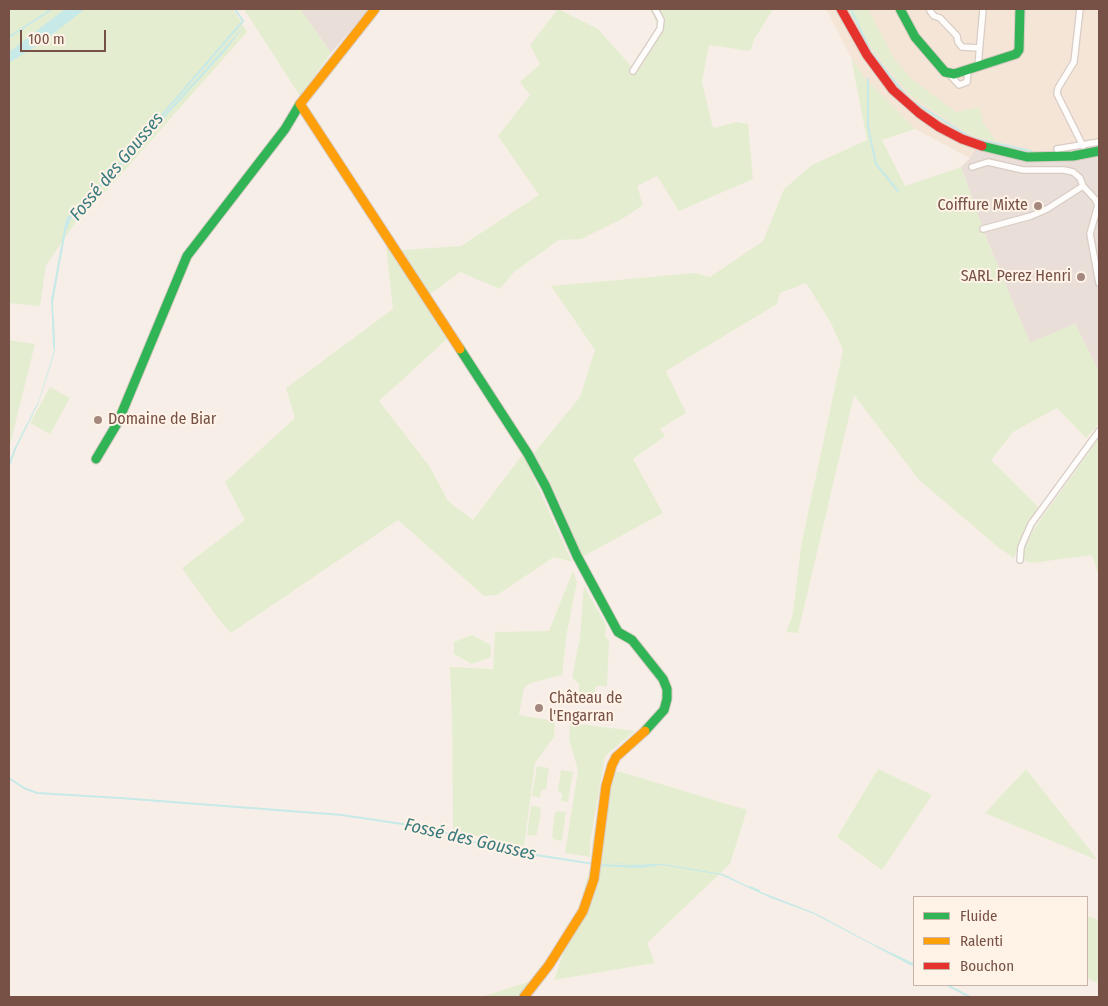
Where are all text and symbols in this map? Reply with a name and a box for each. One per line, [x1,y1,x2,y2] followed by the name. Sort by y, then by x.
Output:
[22,20,109,52] scale bar
[28,30,65,48] text: 100 m
[66,109,168,225] water label: Fossé des Gousses
[937,196,1028,216] place label: Coiffure Mixte
[1032,200,1044,212] marker: Coiffure Mixte
[961,267,1071,287] place label: SARL Perez Henri
[1075,271,1087,283] marker: SARL Perez Henri
[108,410,216,430] place label: Domaine de Biar
[92,414,104,426] marker: Domaine de Biar
[549,689,622,727] place label: Château de l'Engarran
[533,702,545,714] marker: Château de l'Engarran
[402,814,538,866] water label: Fossé des Gousses
[913,896,1088,986] legend
[960,907,997,925] text: Fluide
[960,932,1003,950] text: Ralenti
[960,957,1014,975] text: Bouchon

